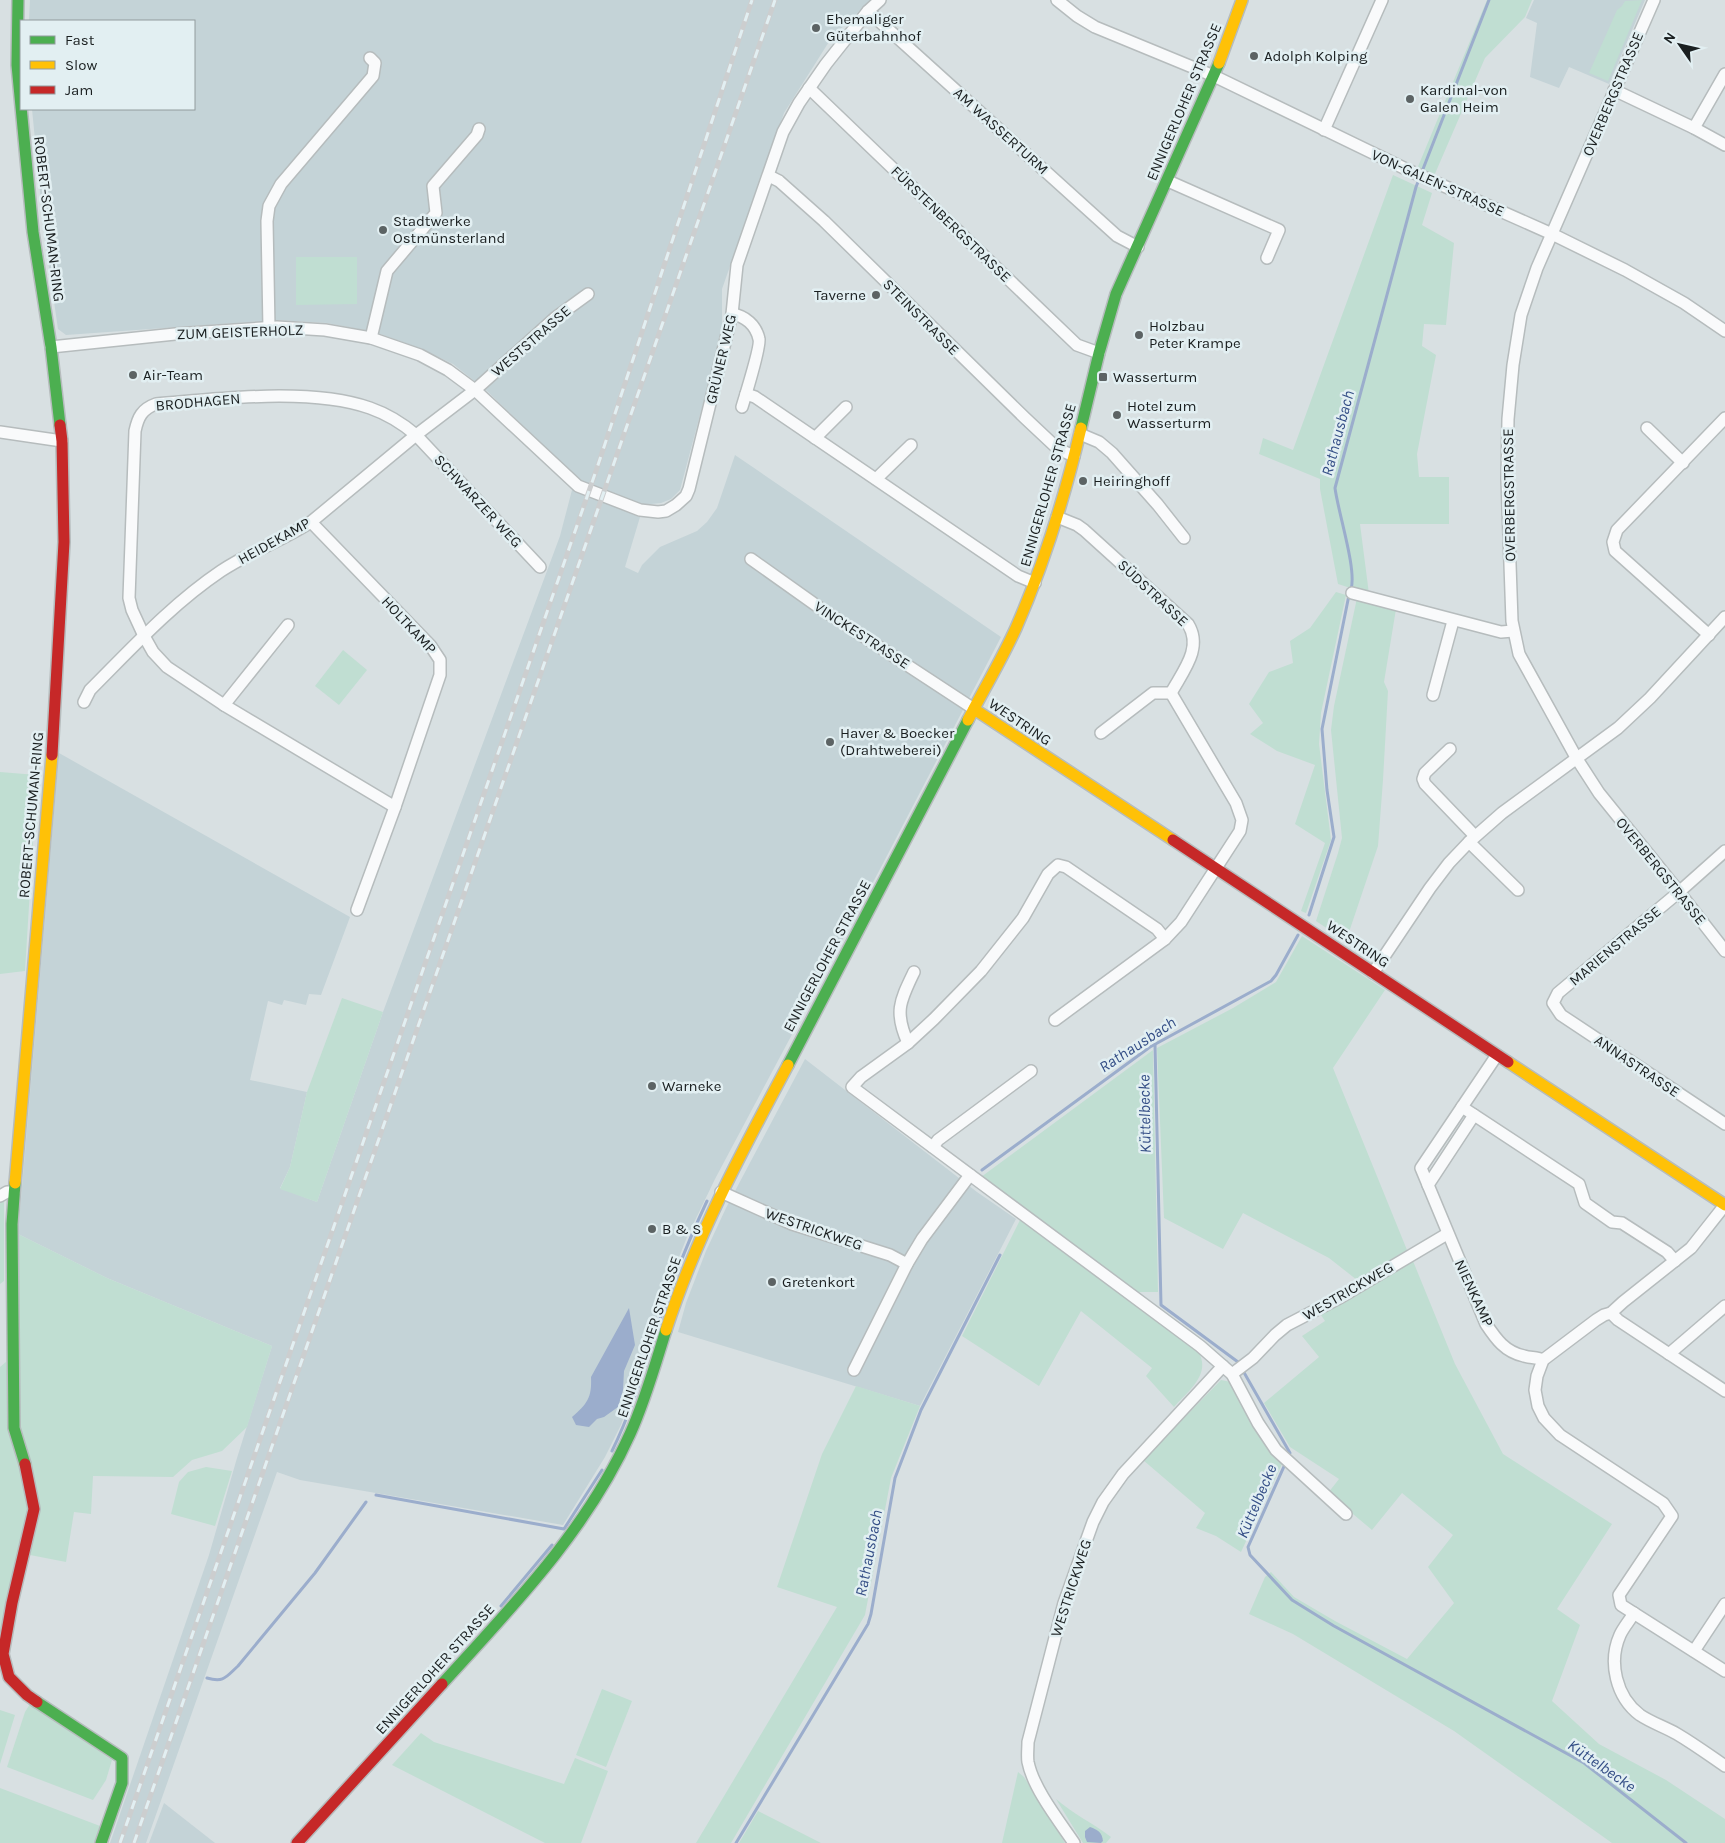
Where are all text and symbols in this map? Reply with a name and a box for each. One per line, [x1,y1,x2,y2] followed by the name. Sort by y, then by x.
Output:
[826,10,922,45] place label: Ehemaliger Güterbahnhof
[20,20,195,110] legend
[1655,20,1705,70] north arrow
[1143,21,1225,183] street label: ENNIGERLOHER STRASSE
[810,22,822,34] marker: Ehemaliger Güterbahnhof
[1579,29,1647,159] street label: OVERBERGSTRASSE
[1660,29,1679,47] text: N
[65,31,95,49] text: Fast
[1264,47,1368,65] place label: Adolph Kolping
[1248,50,1260,62] marker: Adolph Kolping
[65,56,97,74] text: Slow
[65,81,93,99] text: Jam
[1420,81,1508,116] place label: Kardinal-von Galen Heim
[950,84,1052,178] street label: AM WASSERTURM
[1404,93,1416,105] marker: Kardinal-von Galen Heim
[30,135,68,303] street label: ROBERT-SCHUMAN-RING
[1369,146,1507,220] street label: VON-GALEN-STRASSE
[887,162,1015,286] street label: FÜRSTENBERGSTRASSE
[393,212,505,247] place label: Stadtwerke Ostmünsterland
[377,224,389,236] marker: Stadtwerke Ostmünsterland
[879,275,963,359] street label: STEINSTRASSE
[814,286,866,304] place label: Taverne
[870,289,882,301] marker: Taverne
[488,302,574,380] street label: WESTSTRASSE
[702,312,740,406] street label: GRÜNER WEG
[1149,317,1241,352] place label: Holzbau Peter Krampe
[176,321,304,343] street label: ZUM GEISTERHOLZ
[1133,329,1145,341] marker: Holzbau Peter Krampe
[143,366,203,384] place label: Air-Team
[1113,368,1197,386] place label: Wasserturm
[127,369,139,381] marker: Air-Team
[1097,371,1109,383] marker: Wasserturm
[1317,388,1358,478] water label: Rathausbach
[155,389,241,415] street label: BRODHAGEN
[1127,397,1211,432] place label: Hotel zum Wasserturm
[1016,401,1080,569] street label: ENNIGERLOHER STRASSE
[1111,409,1123,421] marker: Hotel zum Wasserturm
[1499,428,1519,562] street label: OVERBERGSTRASSE
[430,451,526,551] street label: SCHWARZER WEG
[1093,472,1171,490] place label: Heiringhoff
[1077,475,1089,487] marker: Heiringhoff
[235,514,313,568] street label: HEIDEKAMP
[1114,556,1192,630] street label: SÜDSTRASSE
[378,592,440,658] street label: HOLTKAMP
[811,597,913,673] street label: VINCKESTRASSE
[985,694,1055,750] street label: WESTRING
[840,724,955,759] place label: Haver & Boecker (Drahtweberei)
[15,731,47,899] street label: ROBERT-SCHUMAN-RING
[824,736,836,748] marker: Haver & Boecker (Drahtweberei)
[1612,814,1710,928] street label: OVERBERGSTRASSE
[779,877,875,1035] street label: ENNIGERLOHER STRASSE
[1565,902,1665,990] street label: MARIENSTRASSE
[1323,916,1393,972] street label: WESTRING
[1095,1013,1179,1076] water label: Rathausbach
[1591,1031,1683,1101] street label: ANNASTRASSE
[1134,1074,1155,1153] water label: Küttelbecke
[662,1077,722,1095] place label: Warneke
[646,1080,658,1092] marker: Warneke
[763,1204,865,1254] street label: WESTRICKWEG
[662,1220,701,1238] place label: B & S
[646,1223,658,1235] marker: B & S
[613,1254,685,1420] street label: ENNIGERLOHER STRASSE
[1451,1257,1497,1329] street label: NIENKAMP
[1300,1258,1396,1324] street label: WESTRICKWEG
[782,1273,855,1291] place label: Gretenkort
[766,1276,778,1288] marker: Gretenkort
[1232,1461,1281,1541] water label: Küttelbecke
[851,1508,886,1598] water label: Rathausbach
[1047,1537,1095,1639] street label: WESTRICKWEG
[372,1600,498,1738] street label: ENNIGERLOHER STRASSE
[1564,1735,1640,1796] water label: Küttelbecke

